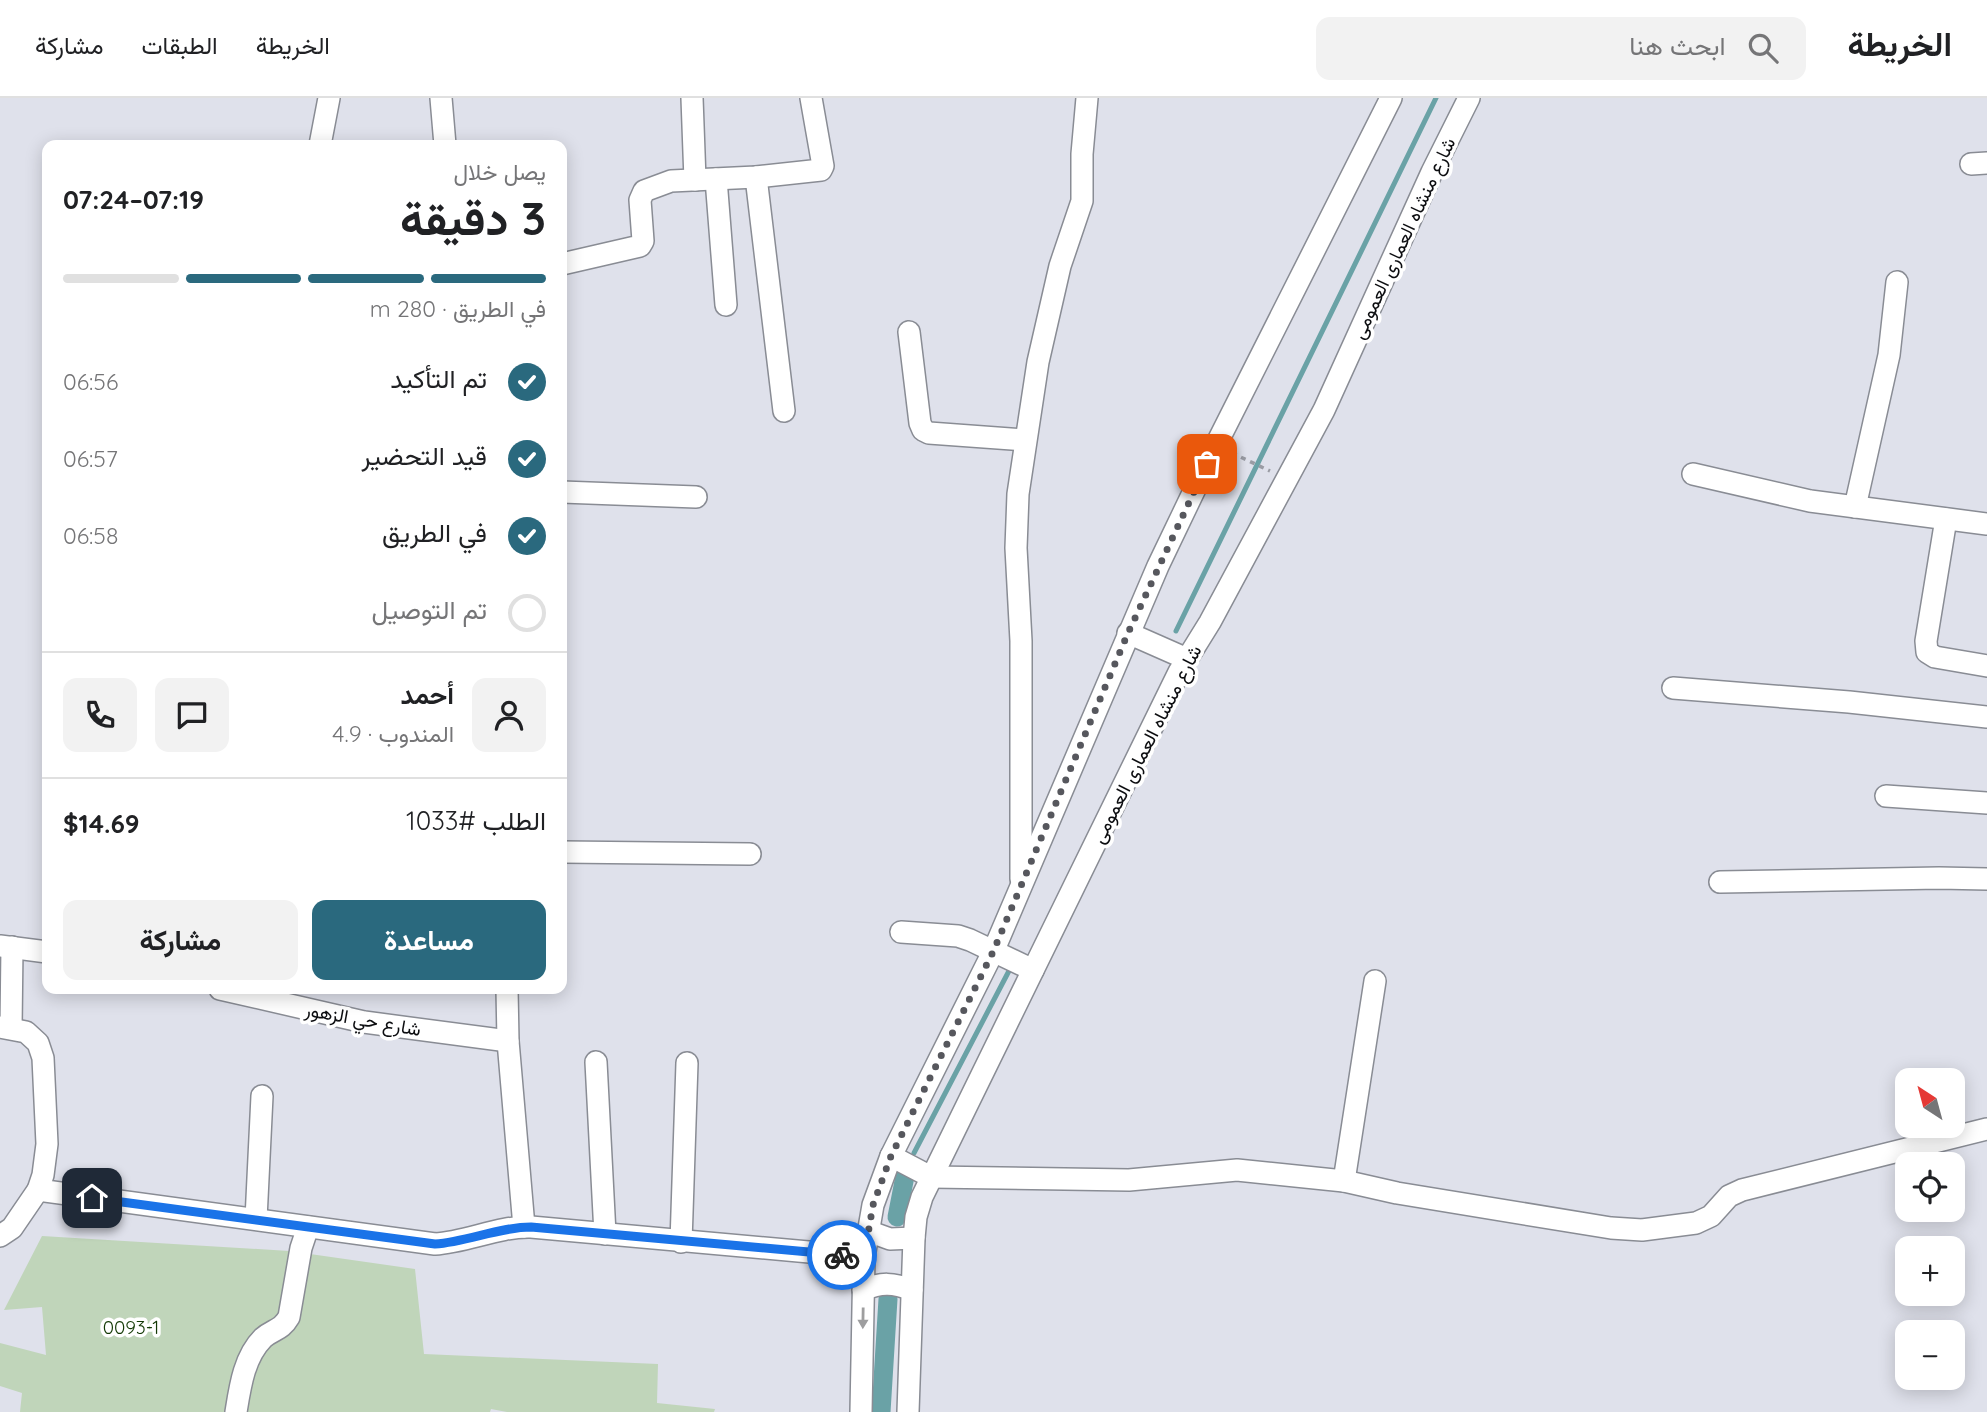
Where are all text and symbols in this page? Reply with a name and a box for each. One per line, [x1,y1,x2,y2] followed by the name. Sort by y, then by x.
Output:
[1316,17,1806,80] search box
[1848,23,1952,64] text: الخريطة
[1629,29,1726,62] text: ابحث هنا
[1744,29,1782,67] icon: search
[35,30,103,60] text: مشاركة
[141,30,218,60] text: الطبقات
[256,30,330,60] text: الخريطة
[1346,133,1461,343] street label: شارع منشاه العمارى العمومى
[453,157,546,186] text: يصل خلال
[63,183,204,216] text: 07:19–07:24
[400,189,546,247] text: 3 دقيقة
[370,294,546,323] text: في الطريق · 280 m
[390,362,487,395] text: تم التأكيد
[508,363,546,401] icon: check
[63,367,118,396] text: 06:56
[1177,434,1237,494] pin
[361,439,487,472] text: قيد التحضير
[508,440,546,478] icon: check
[63,444,118,473] text: 06:57
[1188,445,1226,483] icon: bag
[382,516,487,549] text: في الطريق
[508,517,546,555] icon: check
[63,521,118,550] text: 06:58
[372,593,487,626] text: تم التوصيل
[1085,641,1207,848] street label: شارع منشاه العمارى العمومى
[63,678,137,752] button: phone
[155,678,229,752] button: chat
[401,678,454,711] text: أحمد
[472,678,546,752] button: person
[332,719,454,748] text: المندوب · 4.9
[406,804,546,837] text: الطلب #1033
[63,807,140,840] text: $14.69
[63,900,298,980] button: مشاركة
[312,900,546,980] button: مساعدة
[301,997,423,1045] street label: شارع حي الزهور
[1895,1068,1965,1138] north arrow
[1895,1068,1965,1390] map controls
[1895,1152,1965,1222] button: locate
[62,1168,122,1228] pin
[73,1179,111,1217] icon: home
[807,1220,877,1290] courier
[823,1236,861,1274] icon: bike
[1895,1236,1965,1306] button: +
[857,1307,868,1329] one-way arrow
[103,1315,159,1339] park label: 0093-1
[1895,1320,1965,1390] button: −

